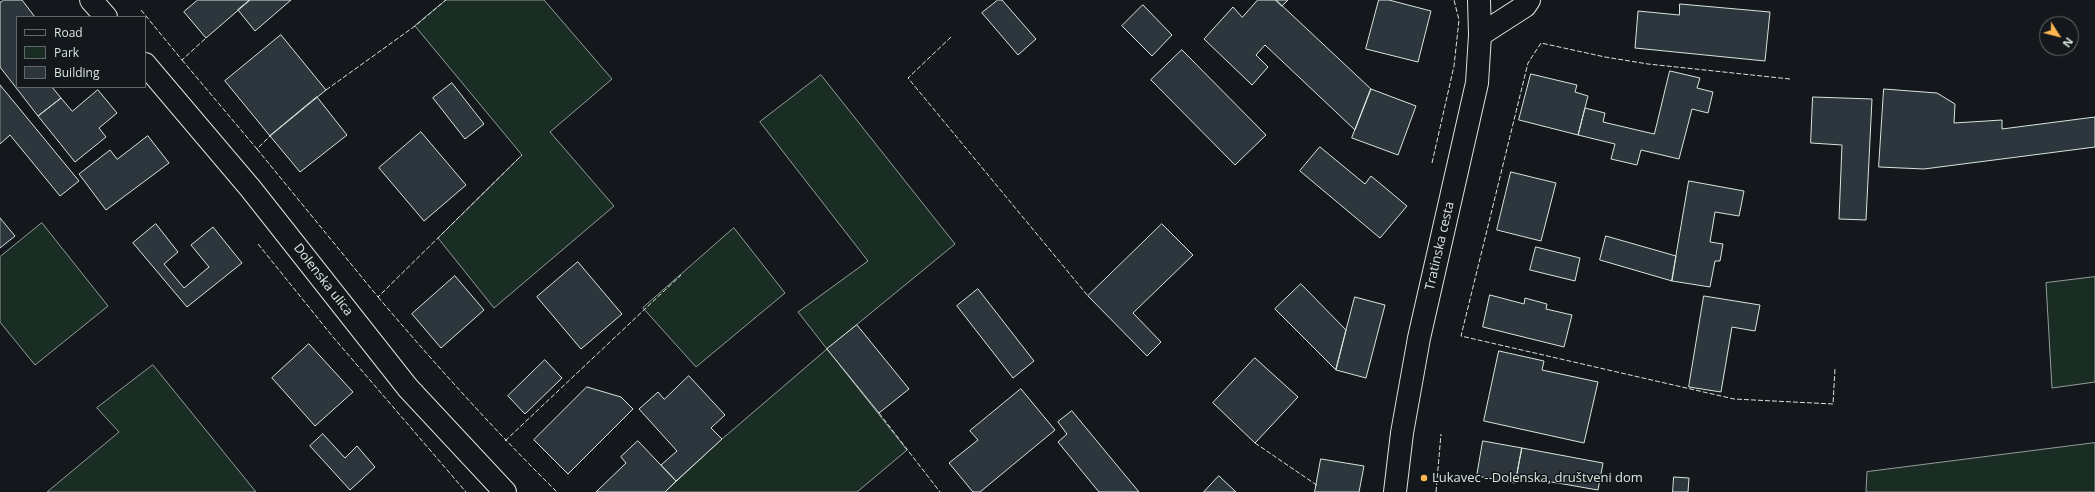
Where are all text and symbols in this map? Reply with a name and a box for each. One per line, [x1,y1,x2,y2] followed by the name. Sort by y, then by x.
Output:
[16,16,146,88] legend
[2039,16,2079,56] north arrow
[54,24,83,41] text: Road
[2060,35,2077,51] text: N
[54,44,79,61] text: Park
[54,64,99,81] text: Building
[1422,200,1458,292] street label: Tratinska cesta
[290,241,356,319] street label: Dolenska ulica
[1432,470,1643,486] place label: Lukavec - Dolenska, društveni dom
[1419,473,1429,483] marker: Lukavec - Dolenska, društveni dom

